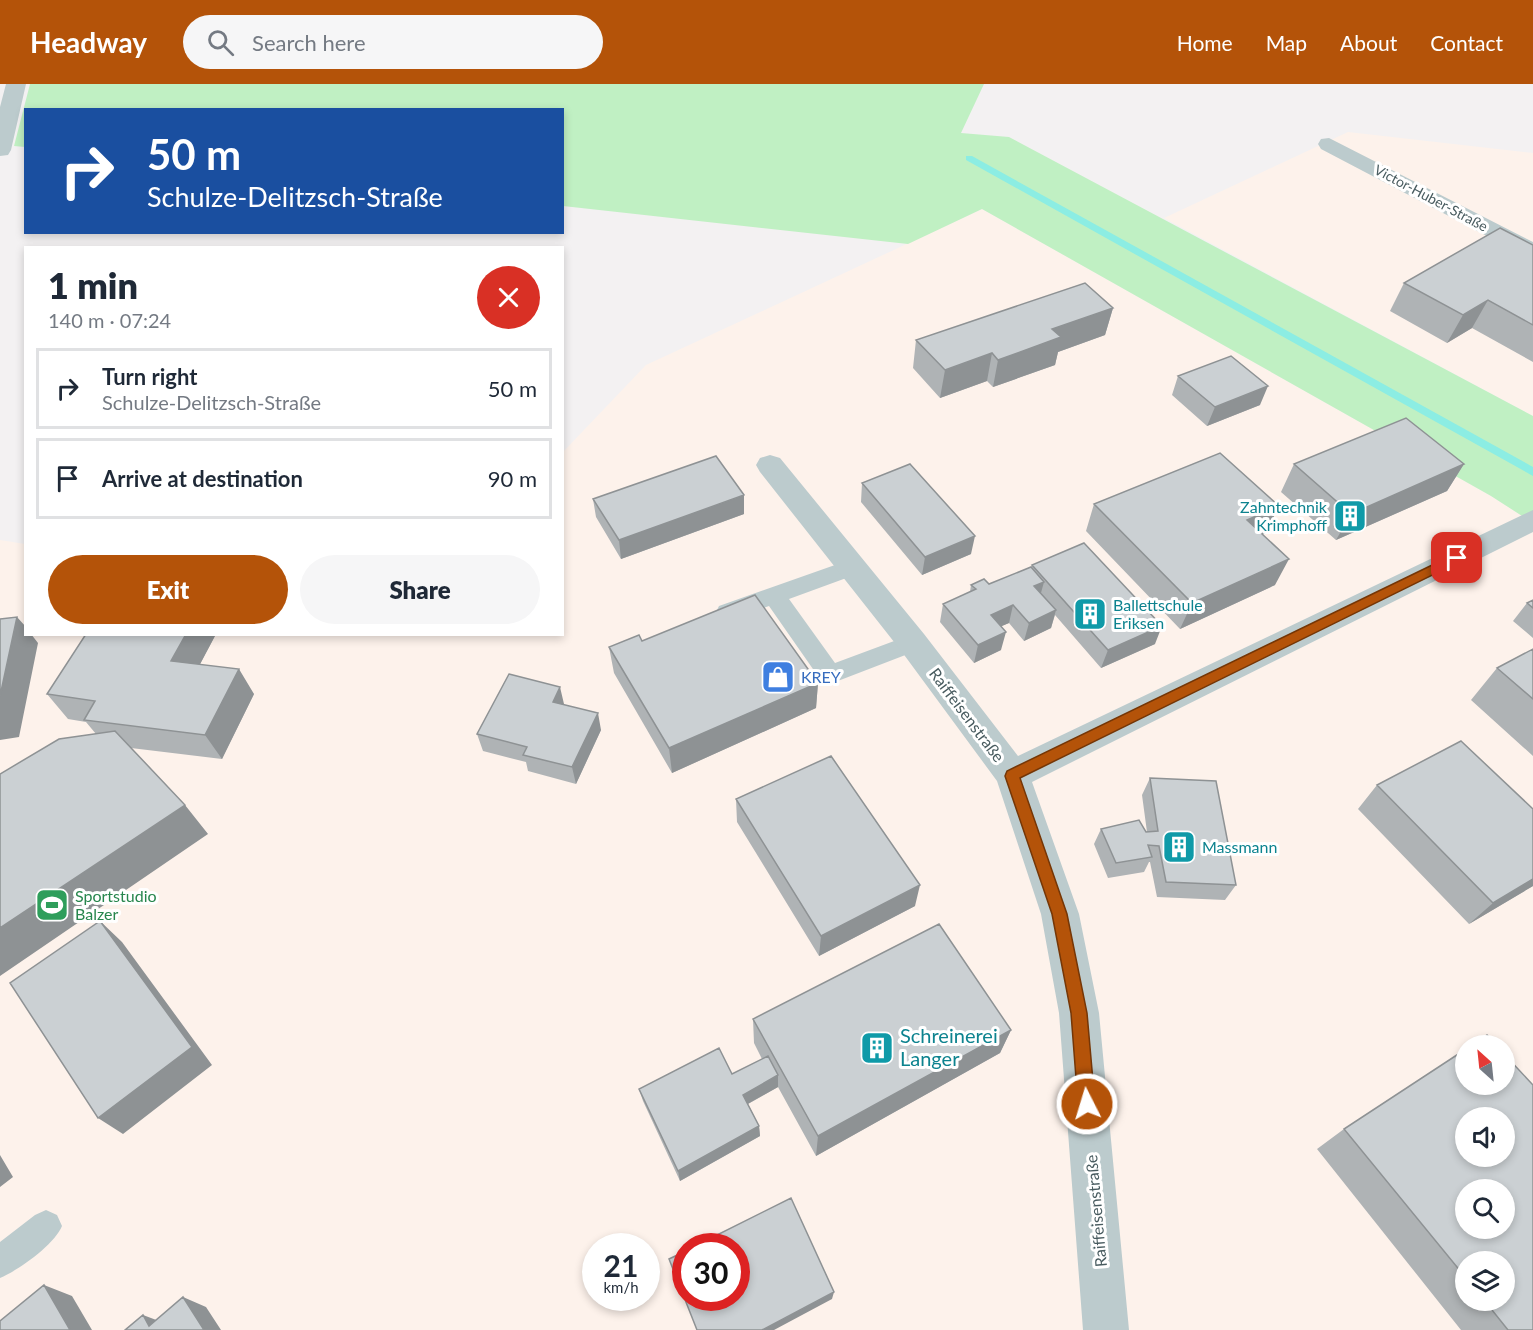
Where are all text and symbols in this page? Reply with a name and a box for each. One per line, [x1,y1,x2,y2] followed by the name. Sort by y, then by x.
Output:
[183,15,603,69] search box
[30,25,147,59] text: Headway
[204,26,237,59] icon: search
[252,29,366,56] text: Search here
[1177,30,1233,55] text: Home
[1266,30,1307,55] text: Map
[1340,30,1397,55] text: About
[1430,30,1503,55] text: Contact
[147,129,241,179] text: 50 m
[48,132,126,210] icon: right
[1372,161,1491,235] street label: Victor-Huber-Straße
[147,180,443,213] text: Schulze-Delitzsch-Straße
[48,263,138,307] text: 1 min
[477,266,540,329] button: close
[48,308,171,332] text: 140 m · 07:24
[102,363,197,390] text: Turn right
[51,372,84,405] icon: right
[488,375,537,402] text: 50 m
[102,390,321,414] text: Schulze-Delitzsch-Straße
[51,462,84,495] icon: arrive
[102,465,303,492] text: Arrive at destination
[488,465,537,492] text: 90 m
[1240,497,1328,534] place label: Zahntechnik Krimphoff
[1332,498,1368,534] building icon: Zahntechnik Krimphoff
[1431,532,1482,583] pin
[1440,541,1473,574] icon: arrive
[48,555,288,624] button: Exit
[300,555,540,624] button: Share
[1113,595,1203,632] place label: Ballettschule Eriksen
[1072,596,1108,632] building icon: Ballettschule Eriksen
[760,659,796,695] shop icon: KREY
[926,664,1009,765] street label: Raiffeisenstraße
[801,667,841,686] place label: KREY
[1161,829,1197,865] building icon: Massmann
[1202,837,1277,856] place label: Massmann
[75,886,157,923] place label: Sportstudio Balzer
[34,887,70,923] sports icon: Sportstudio Balzer
[900,1023,998,1070] place label: Schreinerei Langer
[859,1030,895,1066] building icon: Schreinerei Langer
[1455,1035,1515,1095] north arrow
[1455,1035,1515,1311] map controls
[1055,1072,1119,1136] position arrow
[1455,1107,1515,1167] button: sound
[1081,1154,1110,1268] street label: Raiffeisenstraße
[1455,1179,1515,1239] button: search
[672,1233,750,1311] speed limit sign: 30
[604,1247,638,1283] text: 21
[1455,1251,1515,1311] button: layers
[603,1278,639,1296] text: km/h

